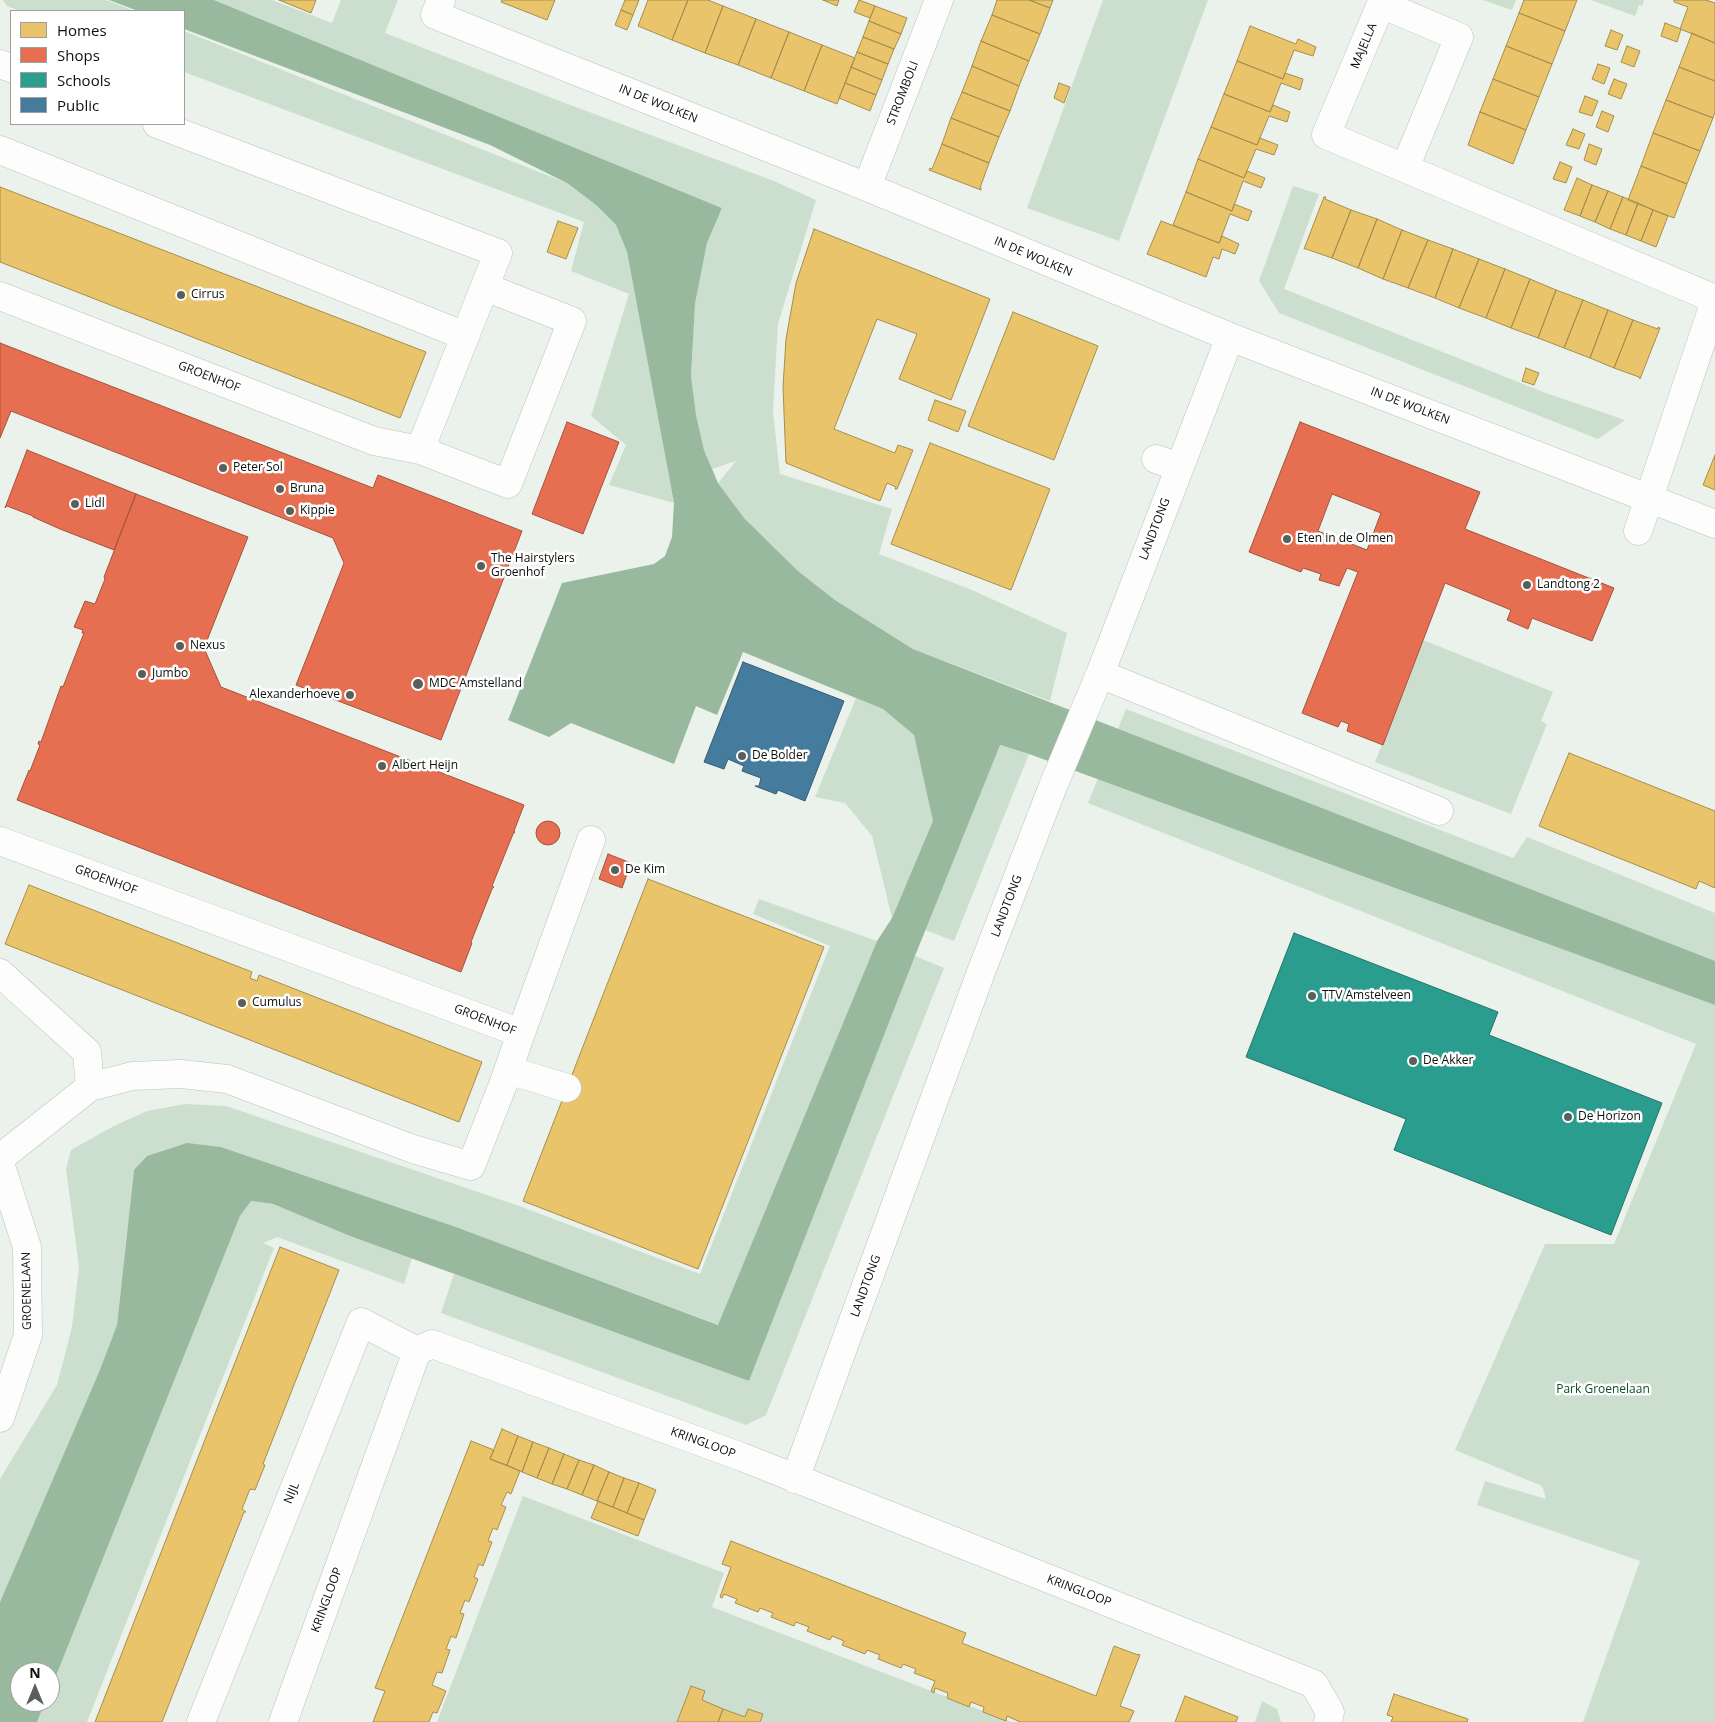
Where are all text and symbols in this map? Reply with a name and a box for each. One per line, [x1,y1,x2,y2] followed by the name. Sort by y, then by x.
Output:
[10,10,185,125] legend
[57,20,107,40] text: Homes
[1348,21,1380,71] street label: MAJELLA
[57,45,100,65] text: Shops
[884,59,922,127] street label: STROMBOLI
[57,70,111,90] text: Schools
[616,82,700,126] street label: IN DE WOLKEN
[57,95,99,115] text: Public
[992,234,1074,280] street label: IN DE WOLKEN
[191,288,224,302] place label: Cirrus
[175,289,187,301] marker: Cirrus
[176,359,242,395] street label: GROENHOF
[1368,384,1452,428] street label: IN DE WOLKEN
[233,461,283,475] place label: Peter Sol
[217,462,229,474] marker: Peter Sol
[290,482,324,496] place label: Bruna
[274,483,286,495] marker: Bruna
[1137,496,1173,562] street label: LANDTONG
[85,497,105,511] place label: Lidl
[69,498,81,510] marker: Lidl
[300,504,335,518] place label: Kippie
[284,505,296,517] marker: Kippie
[1297,532,1393,546] place label: Eten in de Olmen
[1281,533,1293,545] marker: Eten in de Olmen
[491,552,575,580] place label: The Hairstylers Groenhof
[475,560,487,572] marker: The Hairstylers Groenhof
[1537,578,1600,592] place label: Landtong 2
[1521,579,1533,591] marker: Landtong 2
[190,639,225,653] place label: Nexus
[174,640,186,652] marker: Nexus
[152,667,188,681] place label: Jumbo
[136,668,148,680] marker: Jumbo
[411,677,425,691] marker: MDC Amstelland
[429,677,522,691] place label: MDC Amstelland
[249,688,340,702] place label: Alexanderhoeve
[344,689,356,701] marker: Alexanderhoeve
[752,749,808,763] place label: De Bolder
[736,750,748,762] marker: De Bolder
[392,759,458,773] place label: Albert Heijn
[376,760,388,772] marker: Albert Heijn
[73,862,139,898] street label: GROENHOF
[625,863,665,877] place label: De Kim
[609,864,621,876] marker: De Kim
[989,873,1025,939] street label: LANDTONG
[1322,989,1411,1003] place label: TTV Amstelveen
[1306,990,1318,1002] marker: TTV Amstelveen
[252,996,301,1010] place label: Cumulus
[236,997,248,1009] marker: Cumulus
[452,1002,518,1038] street label: GROENHOF
[1423,1054,1473,1068] place label: De Akker
[1407,1055,1419,1067] marker: De Akker
[1578,1110,1641,1124] place label: De Horizon
[1562,1111,1574,1123] marker: De Horizon
[19,1252,35,1330] street label: GROENELAAN
[848,1253,884,1319] street label: LANDTONG
[1556,1383,1650,1397] park label: Park Groenelaan
[669,1425,737,1461] street label: KRINGLOOP
[281,1480,303,1506] street label: NIJL
[309,1566,345,1634] street label: KRINGLOOP
[1045,1572,1113,1610] street label: KRINGLOOP
[10,1662,60,1712] north arrow
[29,1663,41,1682] text: N

